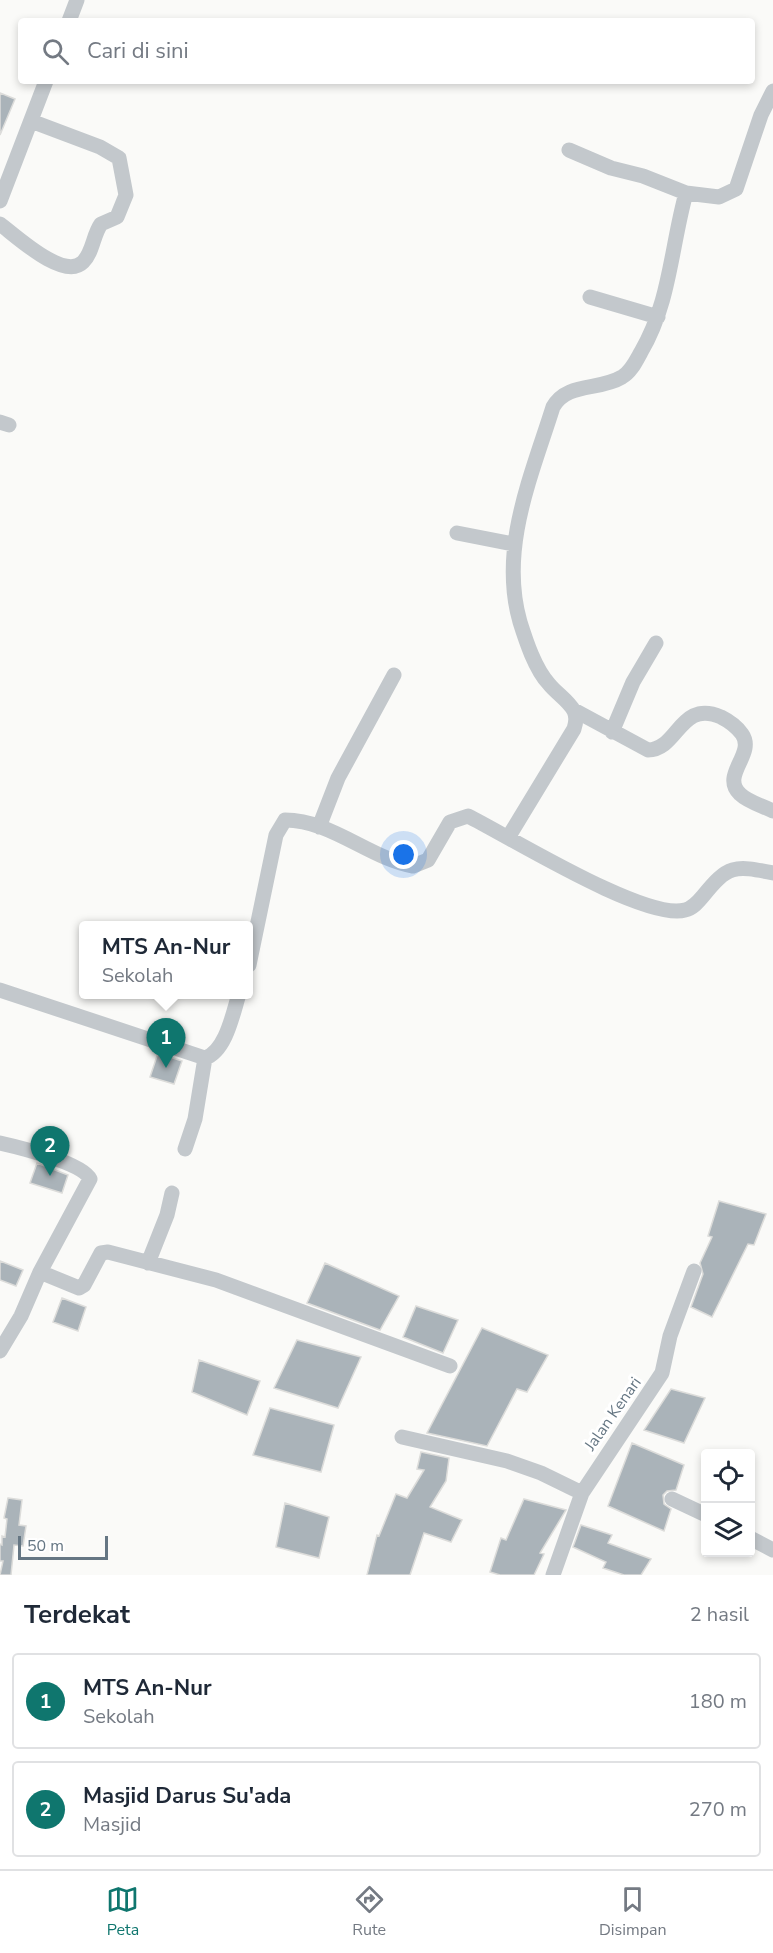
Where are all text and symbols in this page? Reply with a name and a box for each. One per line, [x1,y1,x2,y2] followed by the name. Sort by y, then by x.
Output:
[18,18,755,84] search box
[39,35,72,68] icon: search
[87,36,189,66] text: Cari di sini
[389,840,418,869] your location
[79,921,253,999] popup
[102,932,230,962] text: MTS An-Nur
[102,962,173,989] text: Sekolah
[146,1018,186,1068] pin: 1
[31,1126,70,1176] pin: 2
[579,1373,647,1456] street label: Jalan Kenari
[701,1449,755,1557] map controls
[701,1449,755,1503] button: locate
[701,1503,755,1557] button: layers
[18,1533,108,1560] scale bar
[27,1535,64,1557] text: 50 m
[24,1597,130,1632] text: Terdekat
[690,1601,749,1628] text: 2 hasil
[83,1673,212,1703] text: MTS An-Nur
[40,1688,52,1715] text: 1
[689,1688,747,1715] text: 180 m
[83,1703,155,1730] text: Sekolah
[83,1781,291,1811] text: Masjid Darus Su'ada
[40,1796,52,1823] text: 2
[689,1796,747,1823] text: 270 m
[83,1811,141,1838] text: Masjid
[106,1883,139,1941] tab: Peta
[352,1883,386,1941] tab: Rute
[599,1883,667,1941] tab: Disimpan

